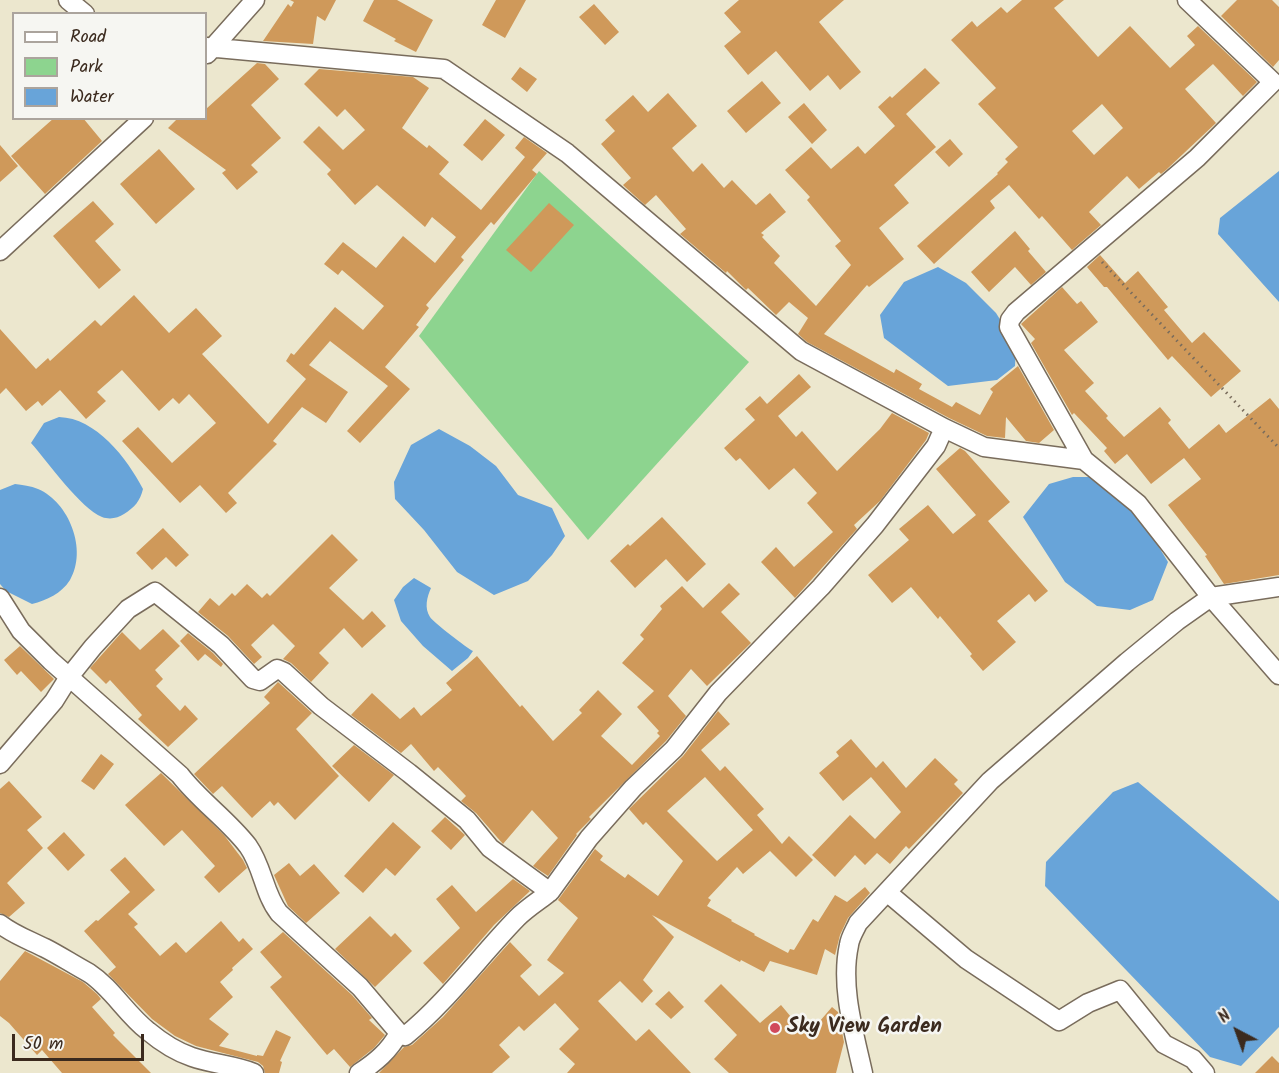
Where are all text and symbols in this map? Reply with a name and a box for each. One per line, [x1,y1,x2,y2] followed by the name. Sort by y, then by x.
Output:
[12,12,207,120] legend
[70,23,106,52] text: Road
[70,53,103,82] text: Park
[70,83,114,112] text: Water
[1207,1001,1267,1061] north arrow
[1213,1004,1237,1030] text: N
[787,1015,942,1041] place label: Sky View Garden
[768,1021,782,1035] marker: Sky View Garden
[15,1022,147,1060] scale bar
[23,1030,63,1059] text: 50 m

